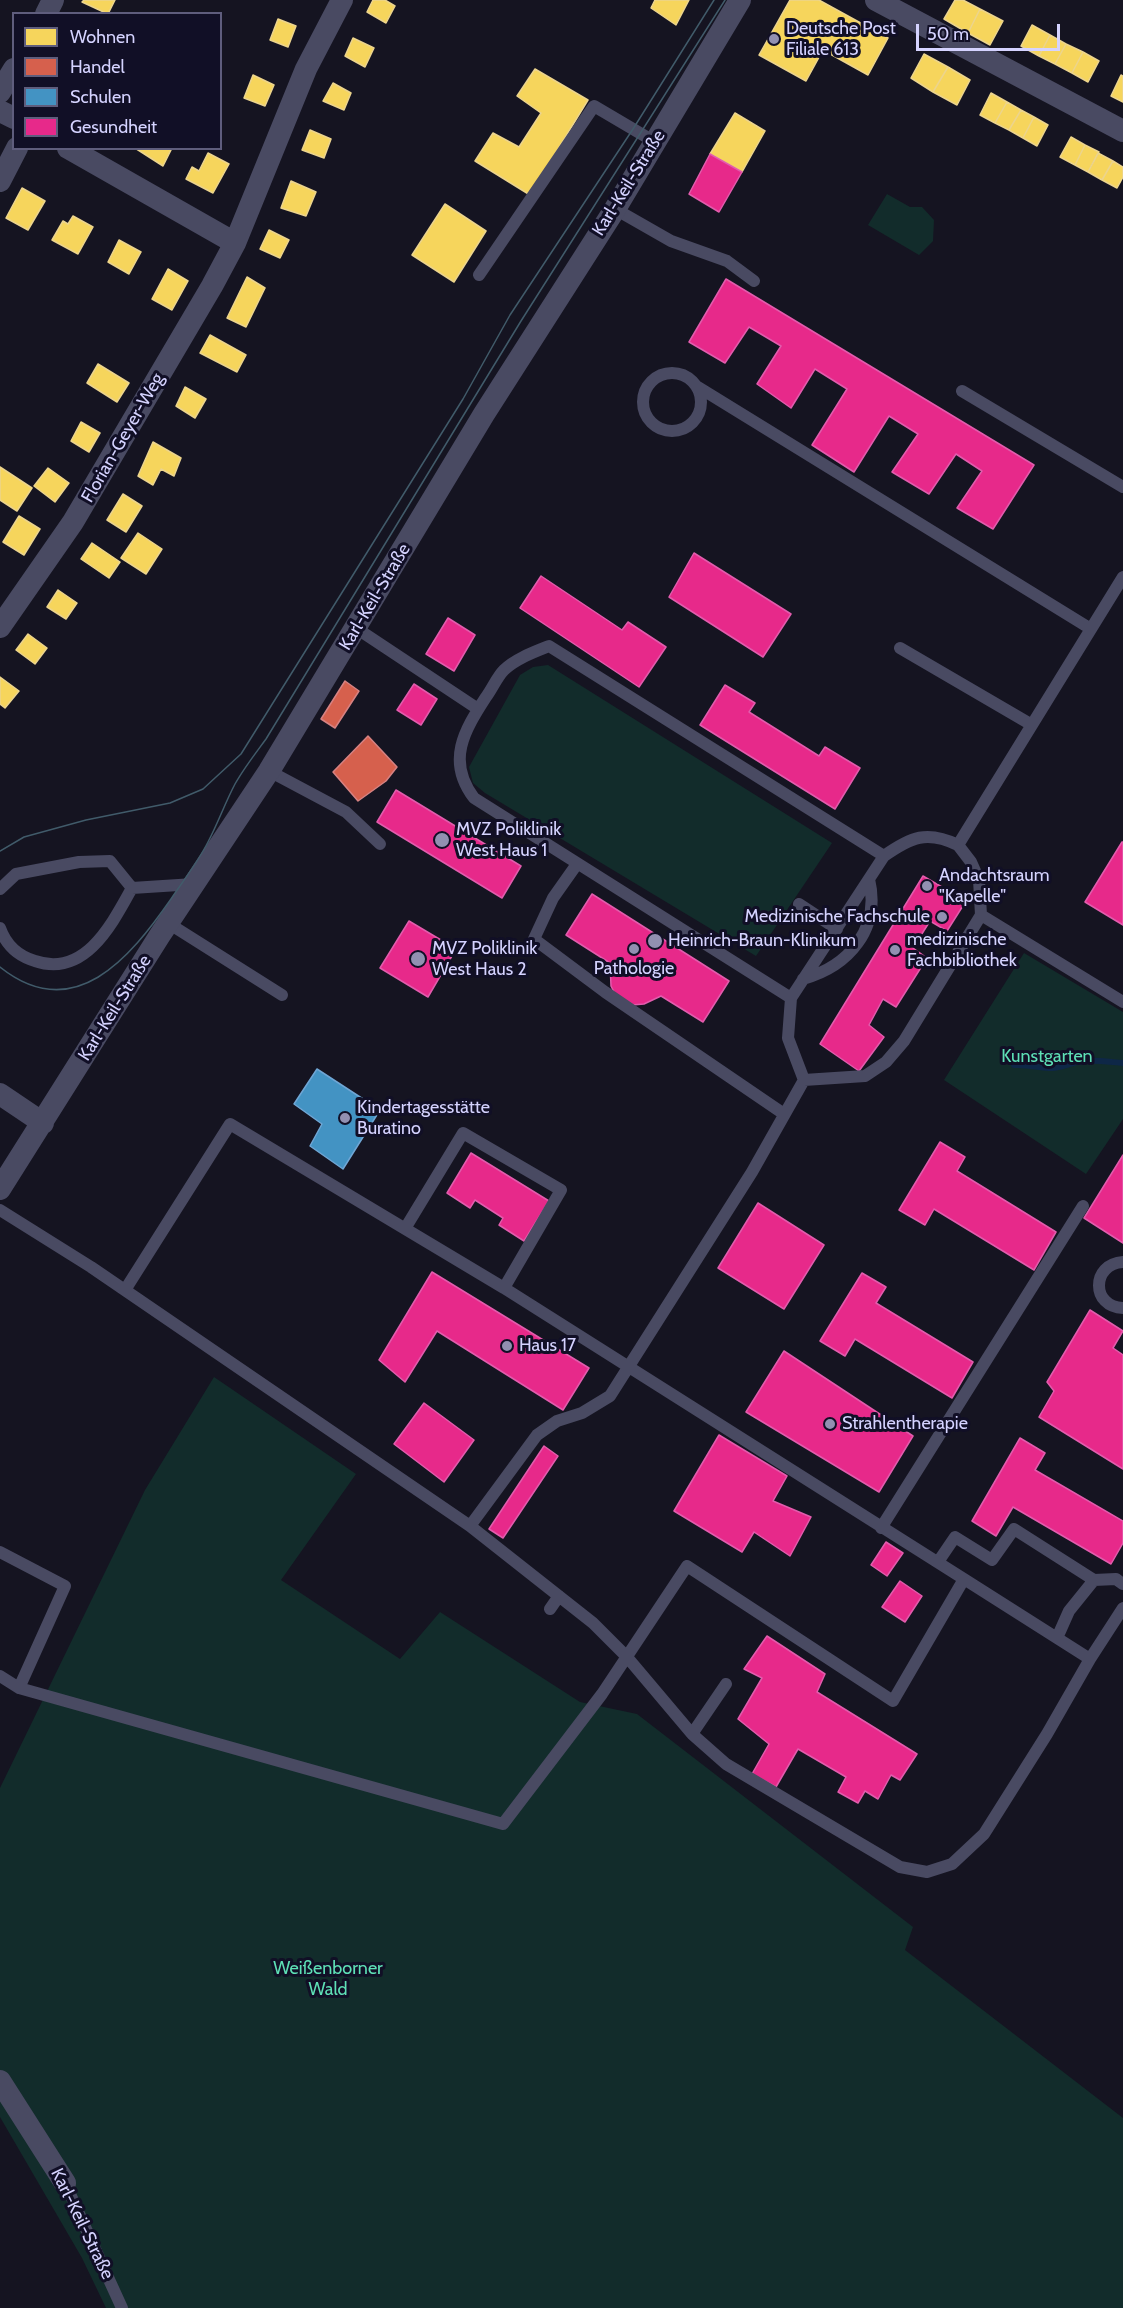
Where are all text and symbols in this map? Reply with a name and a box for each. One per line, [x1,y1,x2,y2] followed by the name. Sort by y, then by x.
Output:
[12,12,222,150] legend
[919,12,1063,50] scale bar
[786,18,896,60] place label: Deutsche Post Filiale 613
[927,23,969,45] text: 50 m
[70,26,135,48] text: Wohnen
[767,32,781,46] marker: Deutsche Post Filiale 613
[70,56,125,78] text: Handel
[70,86,131,108] text: Schulen
[70,116,157,138] text: Gesundheit
[588,126,670,240] street label: Karl-Keil-Straße
[77,369,169,507] street label: Florian-Geyer-Weg
[335,540,415,654] street label: Karl-Keil-Straße
[456,819,561,862] place label: MVZ Poliklinik West Haus 1
[433,831,451,849] marker: MVZ Poliklinik West Haus 1
[939,865,1050,908] place label: Andachtsraum "Kapelle"
[920,879,934,893] marker: Andachtsraum "Kapelle"
[745,906,930,928] place label: Medizinische Fachschule
[935,910,949,924] marker: Medizinische Fachschule
[907,929,1017,972] place label: medizinische Fachbibliothek
[668,930,856,952] place label: Heinrich-Braun-Klinikum
[646,932,664,950] marker: Heinrich-Braun-Klinikum
[432,938,537,980] place label: MVZ Poliklinik West Haus 2
[627,942,641,956] marker: Pathologie
[888,943,902,957] marker: medizinische Fachbibliothek
[409,950,427,968] marker: MVZ Poliklinik West Haus 2
[74,951,156,1065] street label: Karl-Keil-Straße
[594,958,674,980] place label: Pathologie
[1001,1046,1093,1068] park label: Kunstgarten
[357,1097,490,1140] place label: Kindertagesstätte Buratino
[338,1111,352,1125] marker: Kindertagesstätte Buratino
[519,1335,576,1357] place label: Haus 17
[500,1339,514,1353] marker: Haus 17
[842,1413,968,1435] place label: Strahlentherapie
[823,1417,837,1431] marker: Strahlentherapie
[273,1958,383,2000] park label: Weißenborner Wald
[46,2165,118,2283] street label: Karl-Keil-Straße

